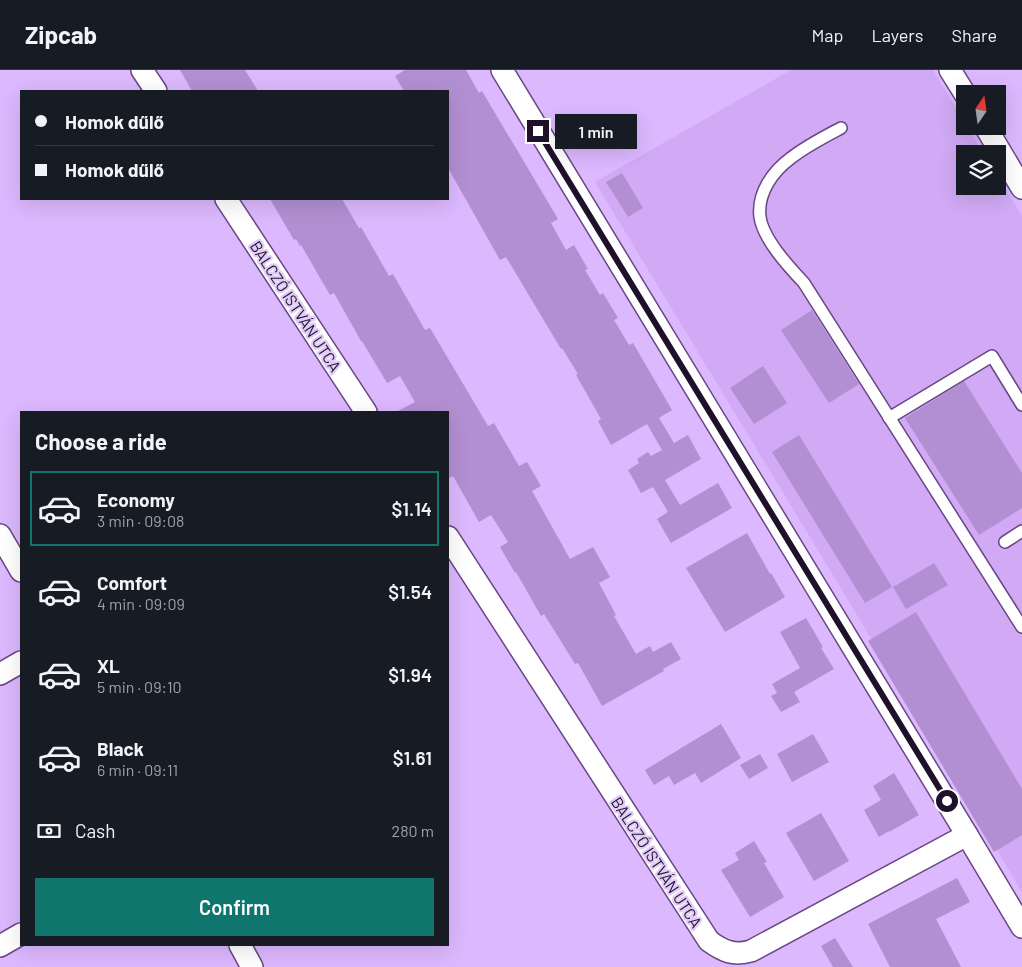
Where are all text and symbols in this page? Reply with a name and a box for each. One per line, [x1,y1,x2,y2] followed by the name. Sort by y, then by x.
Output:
[25,20,97,49] text: Zipcab
[811,24,843,46] text: Map
[871,24,924,46] text: Layers
[952,24,997,46] text: Share
[956,85,1006,135] north arrow
[956,85,1006,195] map controls
[65,110,164,133] text: Homok dűlő
[556,114,638,148] callout: 1 min
[527,120,549,142] route end
[579,122,613,141] text: 1 min
[956,145,1006,195] button: layers
[65,158,164,181] text: Homok dűlő
[247,237,346,375] street label: BALCZÓ ISTVÁN UTCA
[35,428,167,454] text: Choose a ride
[37,486,82,531] icon: car
[97,488,175,511] text: Economy
[392,497,432,520] text: $1.14
[97,511,184,530] text: 3 min · 09:08
[37,569,82,614] icon: car
[97,571,167,594] text: Comfort
[388,580,432,603] text: $1.54
[97,594,185,613] text: 4 min · 09:09
[37,652,82,697] icon: car
[97,654,120,677] text: XL
[388,663,432,686] text: $1.94
[97,677,182,696] text: 5 min · 09:10
[37,735,82,780] icon: car
[97,737,144,760] text: Black
[393,746,432,769] text: $1.61
[97,760,178,779] text: 6 min · 09:11
[936,790,958,812] route start
[608,793,707,931] street label: BALCZÓ ISTVÁN UTCA
[35,817,63,845] icon: cash
[75,819,116,842] text: Cash
[392,821,434,840] text: 280 m
[35,878,434,936] button: Confirm

